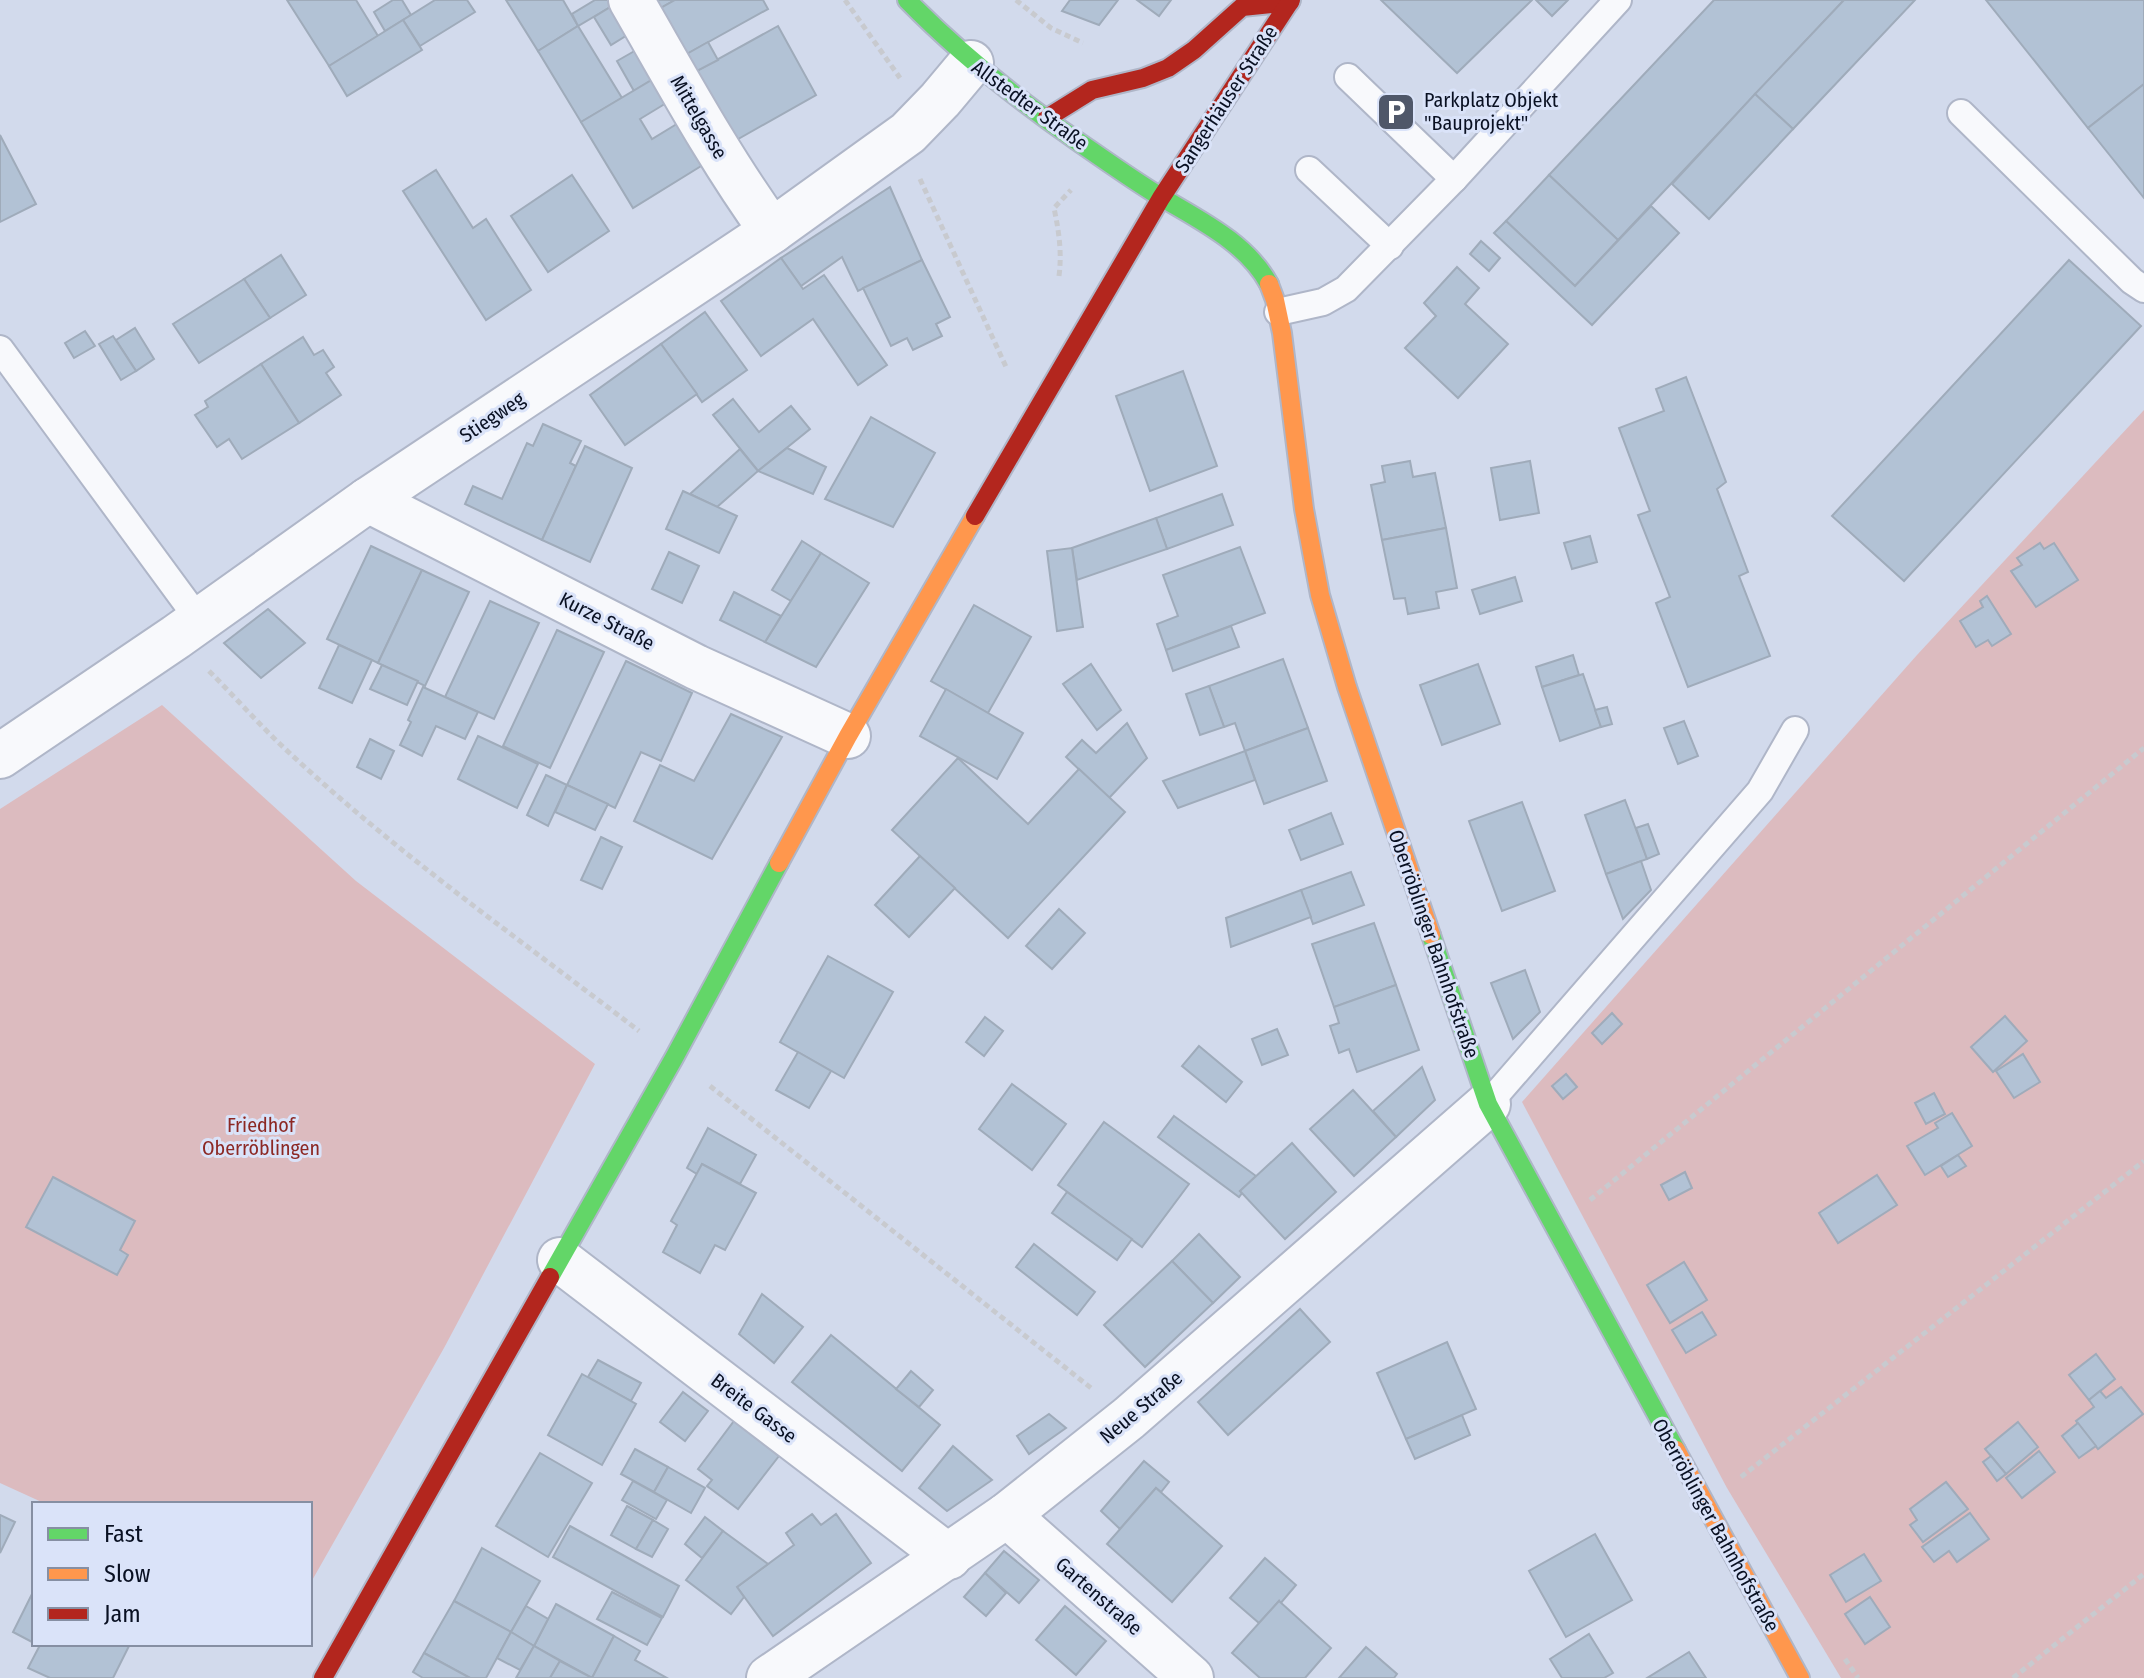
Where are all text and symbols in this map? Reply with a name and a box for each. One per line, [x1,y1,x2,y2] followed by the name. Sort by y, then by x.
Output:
[1170,21,1282,177] street label: Sangerhäuser Straße
[967,55,1093,155] street label: Allstedter Straße
[665,71,733,163] street label: Mittelgasse
[1424,88,1559,135] place label: Parkplatz Objekt "Bauprojekt"
[1375,91,1417,133] parking icon: Parkplatz Objekt "Bauprojekt"
[455,386,530,447] street label: Stiegweg
[556,587,658,655] street label: Kurze Straße
[1384,827,1484,1061] street label: Oberröblinger Bahnhofstraße
[202,1113,320,1160] park label: Friedhof Oberröblingen
[1095,1366,1187,1448] street label: Neue Straße
[706,1368,802,1448] street label: Breite Gasse
[1647,1414,1785,1636] street label: Oberröblinger Bahnhofstraße
[32,1502,312,1646] legend
[104,1520,143,1548] text: Fast
[1051,1552,1147,1640] street label: Gartenstraße
[104,1560,151,1588] text: Slow
[104,1600,141,1628] text: Jam

